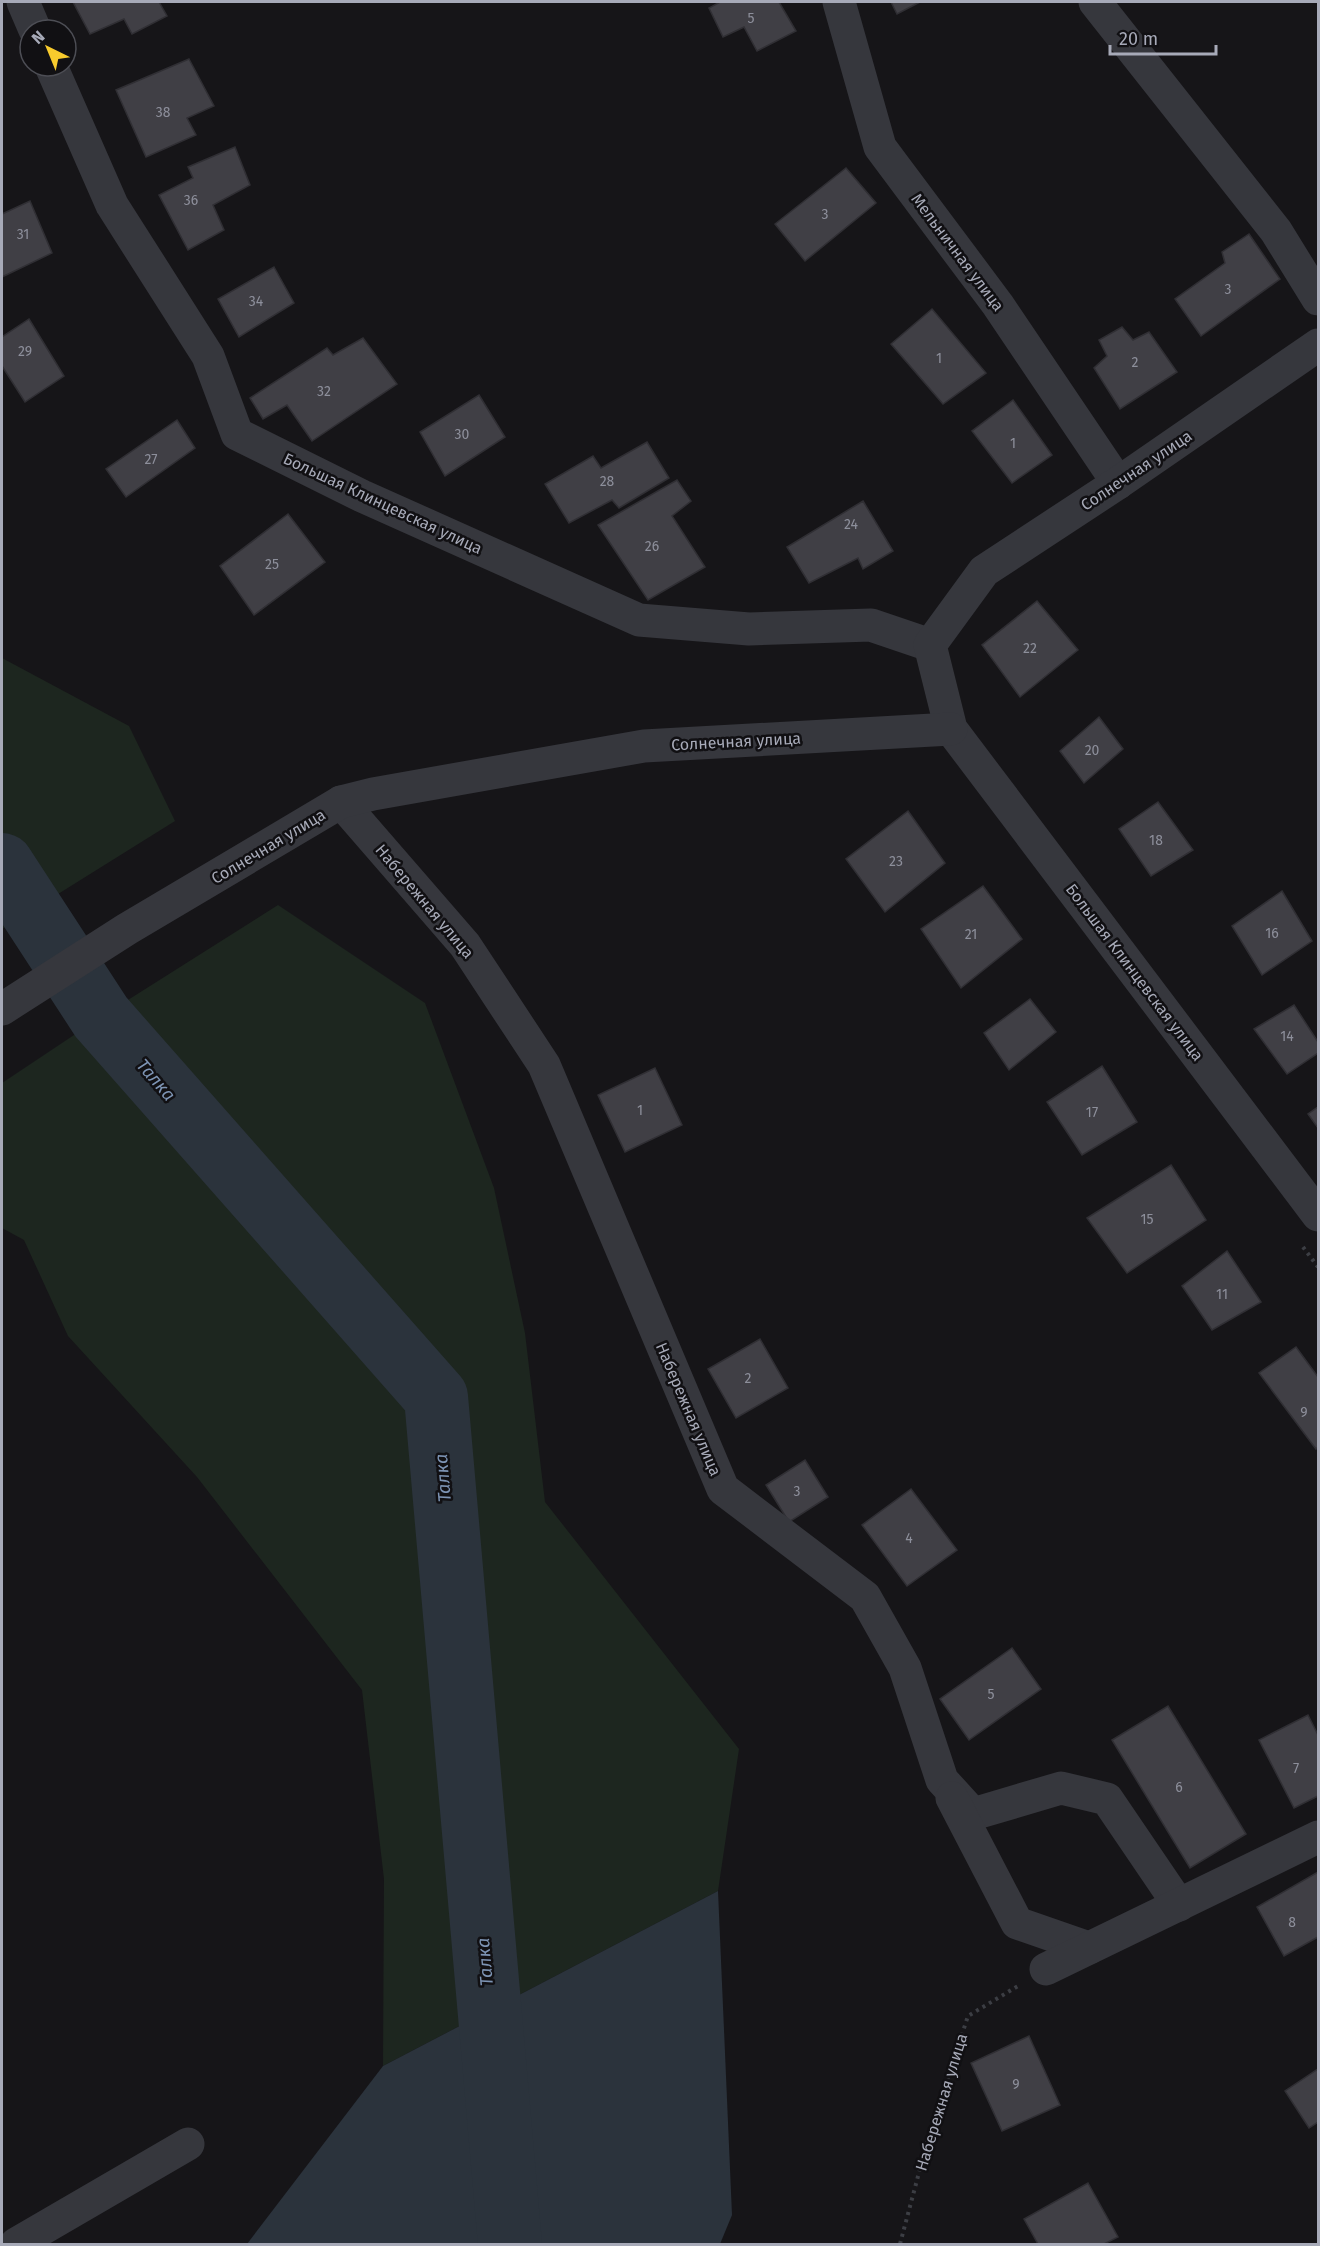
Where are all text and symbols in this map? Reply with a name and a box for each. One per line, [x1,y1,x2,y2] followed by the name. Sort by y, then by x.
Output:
[747,10,755,27] house number: 5
[18,18,78,78] north arrow
[1110,18,1216,56] scale bar
[28,27,48,48] text: N
[1119,28,1158,50] text: 20 m
[156,104,171,121] house number: 38
[907,190,1008,315] street label: Мельничная улица
[184,192,198,209] house number: 36
[822,206,829,223] house number: 3
[17,226,29,243] house number: 31
[1225,281,1232,298] house number: 3
[249,293,264,310] house number: 34
[18,343,32,360] house number: 29
[936,350,942,367] house number: 1
[1132,354,1139,371] house number: 2
[317,383,331,400] house number: 32
[455,426,470,443] house number: 30
[1077,426,1195,515] street label: Солнечная улица
[1010,435,1016,452] house number: 1
[280,449,485,558] street label: Большая Клинцевская улица
[144,451,158,468] house number: 27
[600,473,615,490] house number: 28
[844,516,859,533] house number: 24
[645,538,659,555] house number: 26
[265,556,279,573] house number: 25
[1023,640,1037,657] house number: 22
[671,729,801,754] street label: Солнечная улица
[1085,742,1100,759] house number: 20
[208,805,329,888] street label: Солнечная улица
[1149,832,1163,849] house number: 18
[371,840,478,962] street label: Набережная улица
[889,853,903,870] house number: 23
[1062,880,1208,1065] street label: Большая Клинцевская улица
[1265,925,1279,942] house number: 16
[965,926,977,943] house number: 21
[1280,1028,1294,1045] house number: 14
[132,1055,180,1105] water label: Талка
[637,1102,643,1119] house number: 1
[1086,1104,1098,1121] house number: 17
[1140,1211,1154,1228] house number: 15
[1216,1286,1228,1303] house number: 11
[652,1340,725,1479] street label: Набережная улица
[745,1370,752,1387] house number: 2
[1300,1404,1308,1421] house number: 9
[430,1453,456,1503] water label: Талка
[794,1483,801,1500] house number: 3
[905,1530,913,1547] house number: 4
[987,1686,995,1703] house number: 5
[1293,1760,1299,1777] house number: 7
[1175,1779,1183,1796] house number: 6
[1288,1914,1296,1931] house number: 8
[472,1937,498,1987] water label: Талка
[911,2031,971,2173] street label: Набережная улица
[1012,2076,1020,2093] house number: 9

